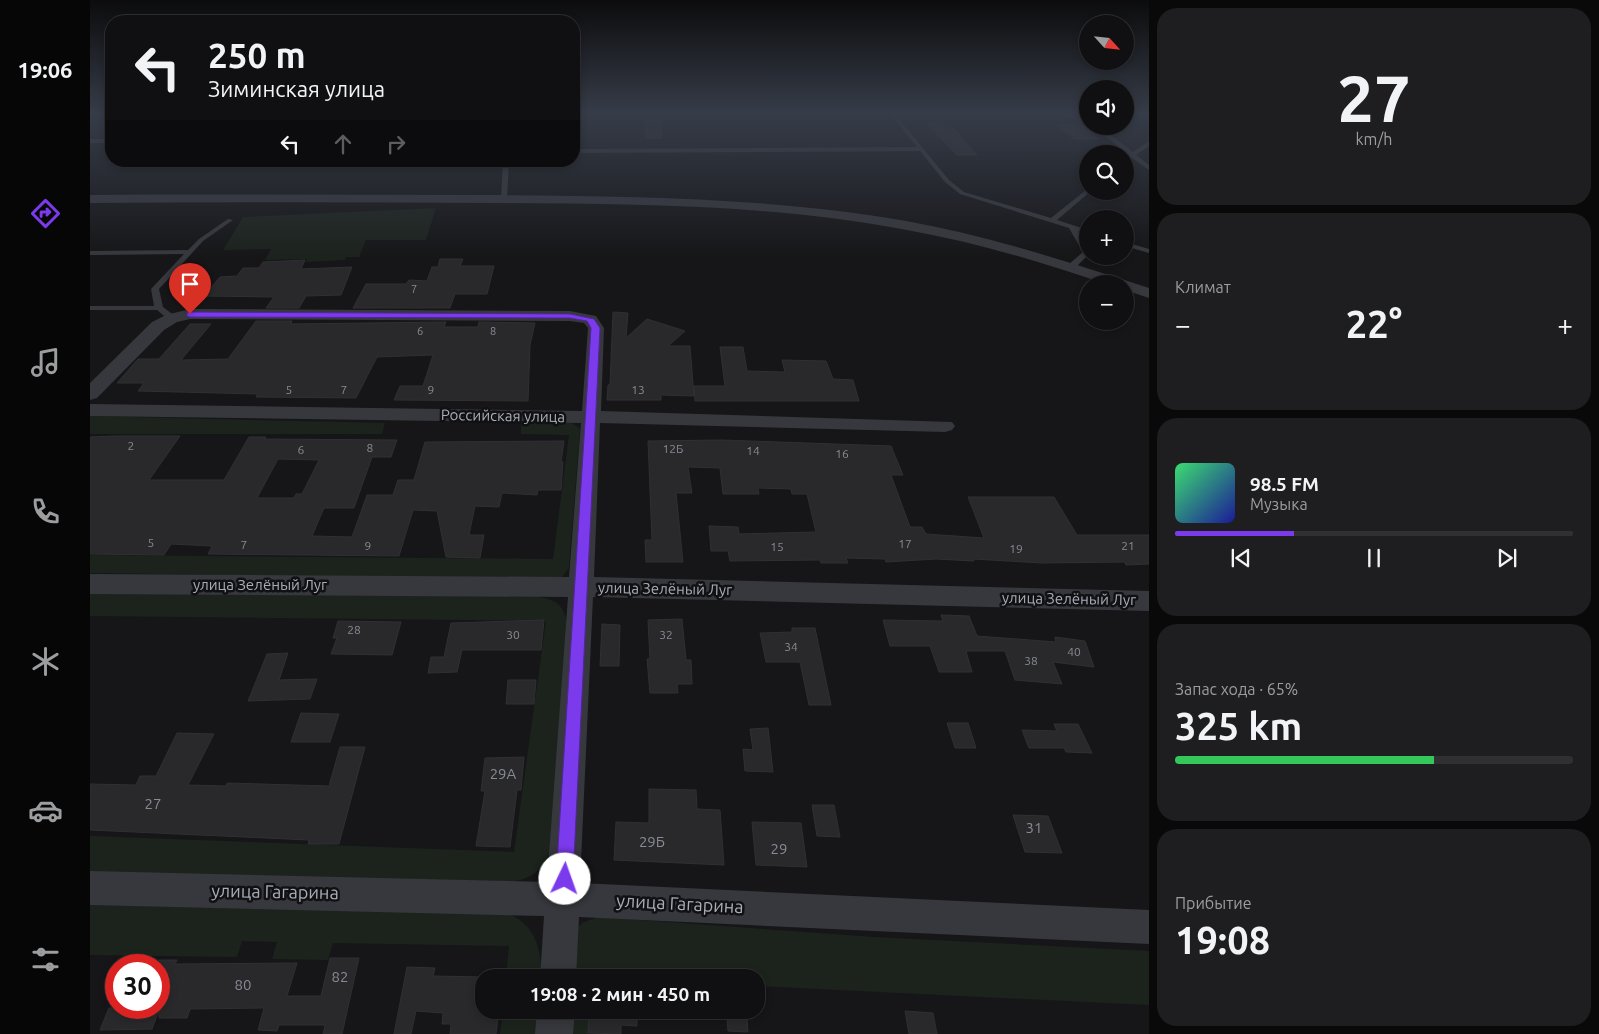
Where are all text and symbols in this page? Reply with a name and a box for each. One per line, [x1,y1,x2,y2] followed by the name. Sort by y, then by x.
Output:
[1079,15,1134,70] north arrow
[1079,15,1134,330] map controls
[125,35,190,100] icon: left
[208,35,306,75] text: 250 m
[17,57,73,82] text: 19:06
[1337,61,1411,134] text: 27
[208,76,385,101] text: Зиминская улица
[1079,80,1134,135] button: sound
[276,130,304,158] icon: left
[329,130,357,158] icon: ahead
[382,130,410,158] icon: right
[1356,130,1392,148] text: km/h
[1079,145,1134,200] button: search
[28,196,63,231] icon: directions
[1079,210,1134,265] button: +
[169,263,211,314] pin
[176,270,204,298] icon: arrive
[1079,275,1134,330] button: −
[1175,278,1231,296] text: Климат
[411,283,417,295] house number: 7
[1346,303,1402,345] text: 22°
[1175,309,1191,340] text: −
[1557,309,1573,340] text: +
[417,325,423,337] house number: 6
[490,325,496,337] house number: 8
[28,345,63,380] icon: music
[286,383,292,396] house number: 5
[341,383,347,396] house number: 7
[428,383,434,396] house number: 9
[631,383,645,396] house number: 13
[441,406,565,425] street label: Российская улица
[128,439,134,452] house number: 2
[367,441,374,454] house number: 8
[663,442,683,455] house number: 12Б
[298,443,305,456] house number: 6
[746,444,760,457] house number: 14
[835,447,849,460] house number: 16
[1250,473,1319,495] text: 98.5 FM
[28,494,63,529] icon: phone
[1250,495,1308,513] text: Музыка
[148,536,154,549] house number: 5
[898,537,912,550] house number: 17
[241,538,247,551] house number: 7
[365,539,371,552] house number: 9
[1121,539,1135,552] house number: 21
[770,540,784,553] house number: 15
[1009,542,1023,555] house number: 19
[1227,544,1255,572] icon: previous
[1360,544,1388,572] icon: pause
[1493,544,1521,572] icon: next
[193,576,327,593] street label: улица Зелёный Луг
[598,579,732,598] street label: улица Зелёный Луг
[1002,589,1136,608] street label: улица Зелёный Луг
[347,623,361,636] house number: 28
[506,628,520,641] house number: 30
[659,628,673,641] house number: 32
[784,640,798,653] house number: 34
[28,644,63,679] icon: climate
[1067,645,1081,658] house number: 40
[1024,654,1038,667] house number: 38
[1175,680,1298,698] text: Запас хода · 65%
[1175,705,1302,747] text: 325 km
[490,765,517,782] house number: 29А
[28,793,63,828] icon: car
[145,795,161,812] house number: 27
[1026,819,1042,836] house number: 31
[639,833,665,850] house number: 29Б
[771,840,787,857] house number: 29
[538,852,590,904] position arrow
[211,880,339,902] street label: улица Гагарина
[616,890,744,916] street label: улица Гагарина
[1175,894,1252,912] text: Прибытие
[1175,919,1270,961] text: 19:08
[28,942,63,977] icon: filters
[105,954,170,1019] speed limit sign: 30
[332,968,348,985] house number: 82
[235,976,251,993] house number: 80
[530,983,710,1005] text: 19:08 · 2 мин · 450 m

